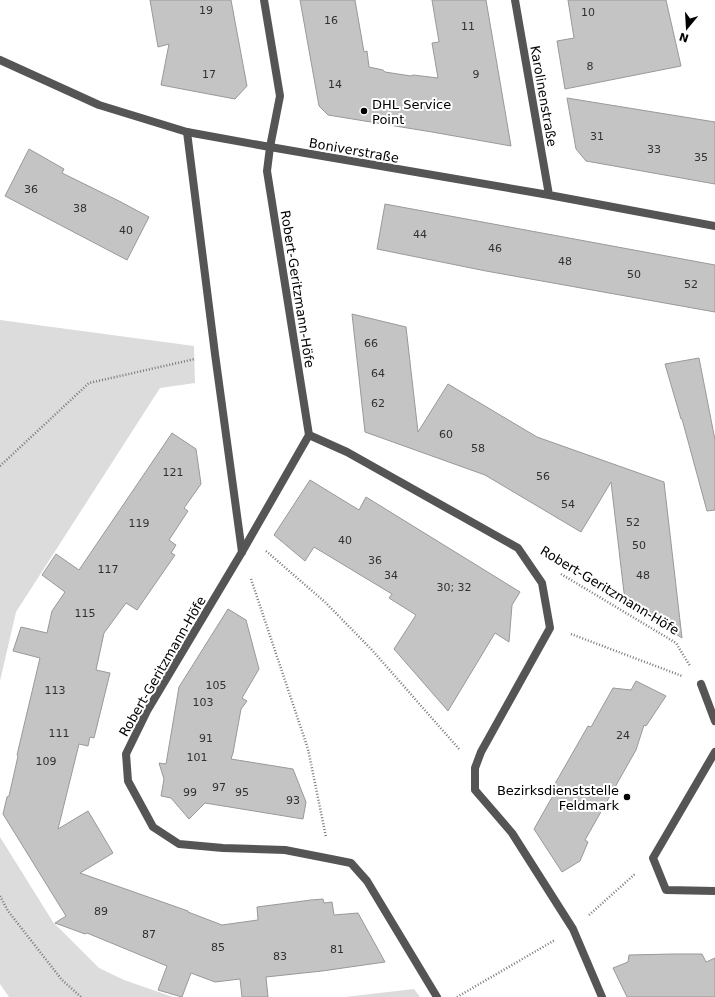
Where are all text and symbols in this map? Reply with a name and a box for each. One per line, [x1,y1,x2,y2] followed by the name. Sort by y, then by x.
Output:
[199,4,213,17] house number: 19
[581,6,595,19] house number: 10
[667,8,707,48] north arrow
[324,14,338,27] house number: 16
[461,20,475,33] house number: 11
[678,29,690,45] text: N
[527,44,560,148] street label: Karolinenstraße
[587,60,594,73] house number: 8
[202,68,216,81] house number: 17
[473,68,480,81] house number: 9
[328,78,342,91] house number: 14
[372,97,451,127] place label: DHL Service Point
[359,106,369,116] marker: DHL Service Point
[590,130,604,143] house number: 31
[308,135,400,166] street label: Boniverstraße
[647,143,661,156] house number: 33
[694,151,708,164] house number: 35
[24,183,38,196] house number: 36
[73,202,87,215] house number: 38
[278,209,317,369] street label: Robert-Geritzmann-Höfe
[119,224,133,237] house number: 40
[413,228,427,241] house number: 44
[488,242,502,255] house number: 46
[558,255,572,268] house number: 48
[627,268,641,281] house number: 50
[684,278,698,291] house number: 52
[364,337,378,350] house number: 66
[371,367,385,380] house number: 64
[371,397,385,410] house number: 62
[439,428,453,441] house number: 60
[471,442,485,455] house number: 58
[163,466,184,479] house number: 121
[536,470,550,483] house number: 56
[561,498,575,511] house number: 54
[626,516,640,529] house number: 52
[129,517,150,530] house number: 119
[338,534,352,547] house number: 40
[632,539,646,552] house number: 50
[538,543,682,638] street label: Robert-Geritzmann-Höfe
[368,554,382,567] house number: 36
[98,563,119,576] house number: 117
[384,569,398,582] house number: 34
[636,569,650,582] house number: 48
[436,581,472,594] house number: 30; 32
[116,594,209,739] street label: Robert-Geritzmann-Höfe
[75,607,96,620] house number: 115
[206,679,227,692] house number: 105
[45,684,66,697] house number: 113
[193,696,214,709] house number: 103
[49,727,70,740] house number: 111
[616,729,630,742] house number: 24
[199,732,213,745] house number: 91
[187,751,208,764] house number: 101
[36,755,57,768] house number: 109
[212,781,226,794] house number: 97
[497,783,619,813] place label: Bezirksdienststelle Feldmark
[183,786,197,799] house number: 99
[235,786,249,799] house number: 95
[622,792,632,802] marker: Bezirksdienststelle Feldmark
[286,794,300,807] house number: 93
[94,905,108,918] house number: 89
[142,928,156,941] house number: 87
[211,941,225,954] house number: 85
[330,943,344,956] house number: 81
[273,950,287,963] house number: 83

